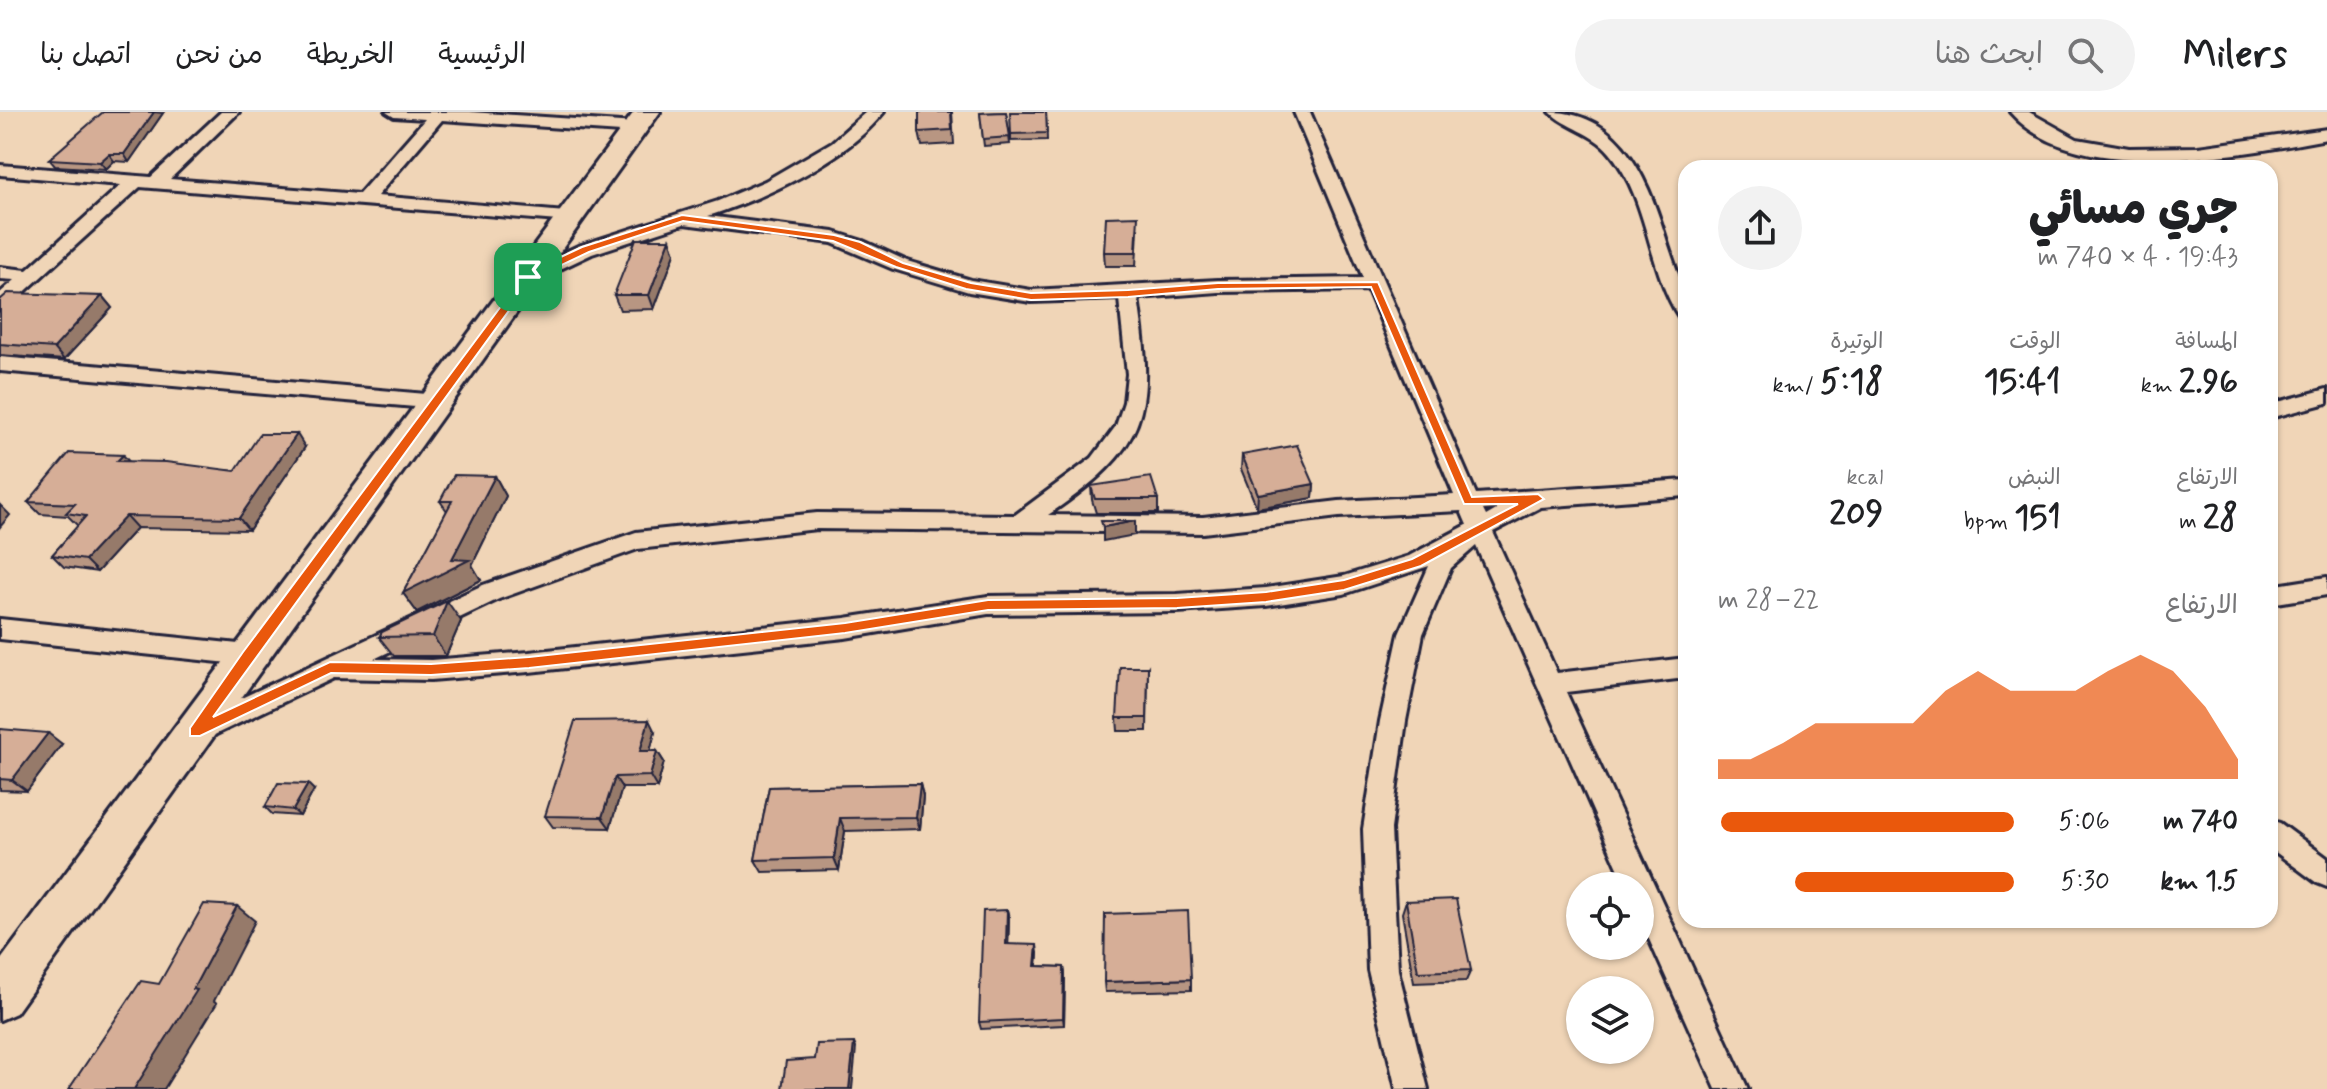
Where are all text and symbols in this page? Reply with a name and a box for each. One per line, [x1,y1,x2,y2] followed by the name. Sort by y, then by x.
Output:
[1575,19,2135,91] search box
[2183,31,2287,80] text: Milers
[2063,33,2107,77] icon: search
[1935,35,2043,74] text: ابحث هنا
[40,37,131,74] text: اتصل بنا
[175,37,263,74] text: من نحن
[307,37,394,74] text: الخريطة
[438,37,526,74] text: الرئيسية
[2029,182,2238,240] text: جري مسائي
[1718,186,1802,270] button: share
[2038,241,2238,275] text: 19:43 · 4 × 740 m
[494,243,562,311] pin
[506,255,550,299] icon: arrive
[1830,328,1883,356] text: الوتيرة
[2009,328,2061,356] text: الوقت
[2175,328,2238,356] text: المسافة
[1820,360,1883,405] text: 5:18
[1984,360,2061,405] text: 15:41
[2179,360,2238,405] text: 2.96
[1772,372,1820,400] text: /km
[2141,372,2179,400] text: km
[1846,464,1883,492] text: kcal
[2008,464,2061,492] text: النبض
[2176,464,2238,492] text: الارتفاع
[1829,492,1883,537] text: 209
[2014,496,2061,541] text: 151
[2203,496,2238,541] text: 28
[1964,508,2014,536] text: bpm
[2179,508,2203,536] text: m
[1718,584,1819,618] text: 22–28 m
[2165,589,2238,623] text: الارتفاع
[2059,805,2110,839] text: 5:06
[2163,805,2238,839] text: 740 m
[2061,865,2110,899] text: 5:30
[2160,865,2238,899] text: 1.5 km
[1566,872,1654,1064] map controls
[1566,872,1654,960] button: locate
[1566,976,1654,1064] button: layers

